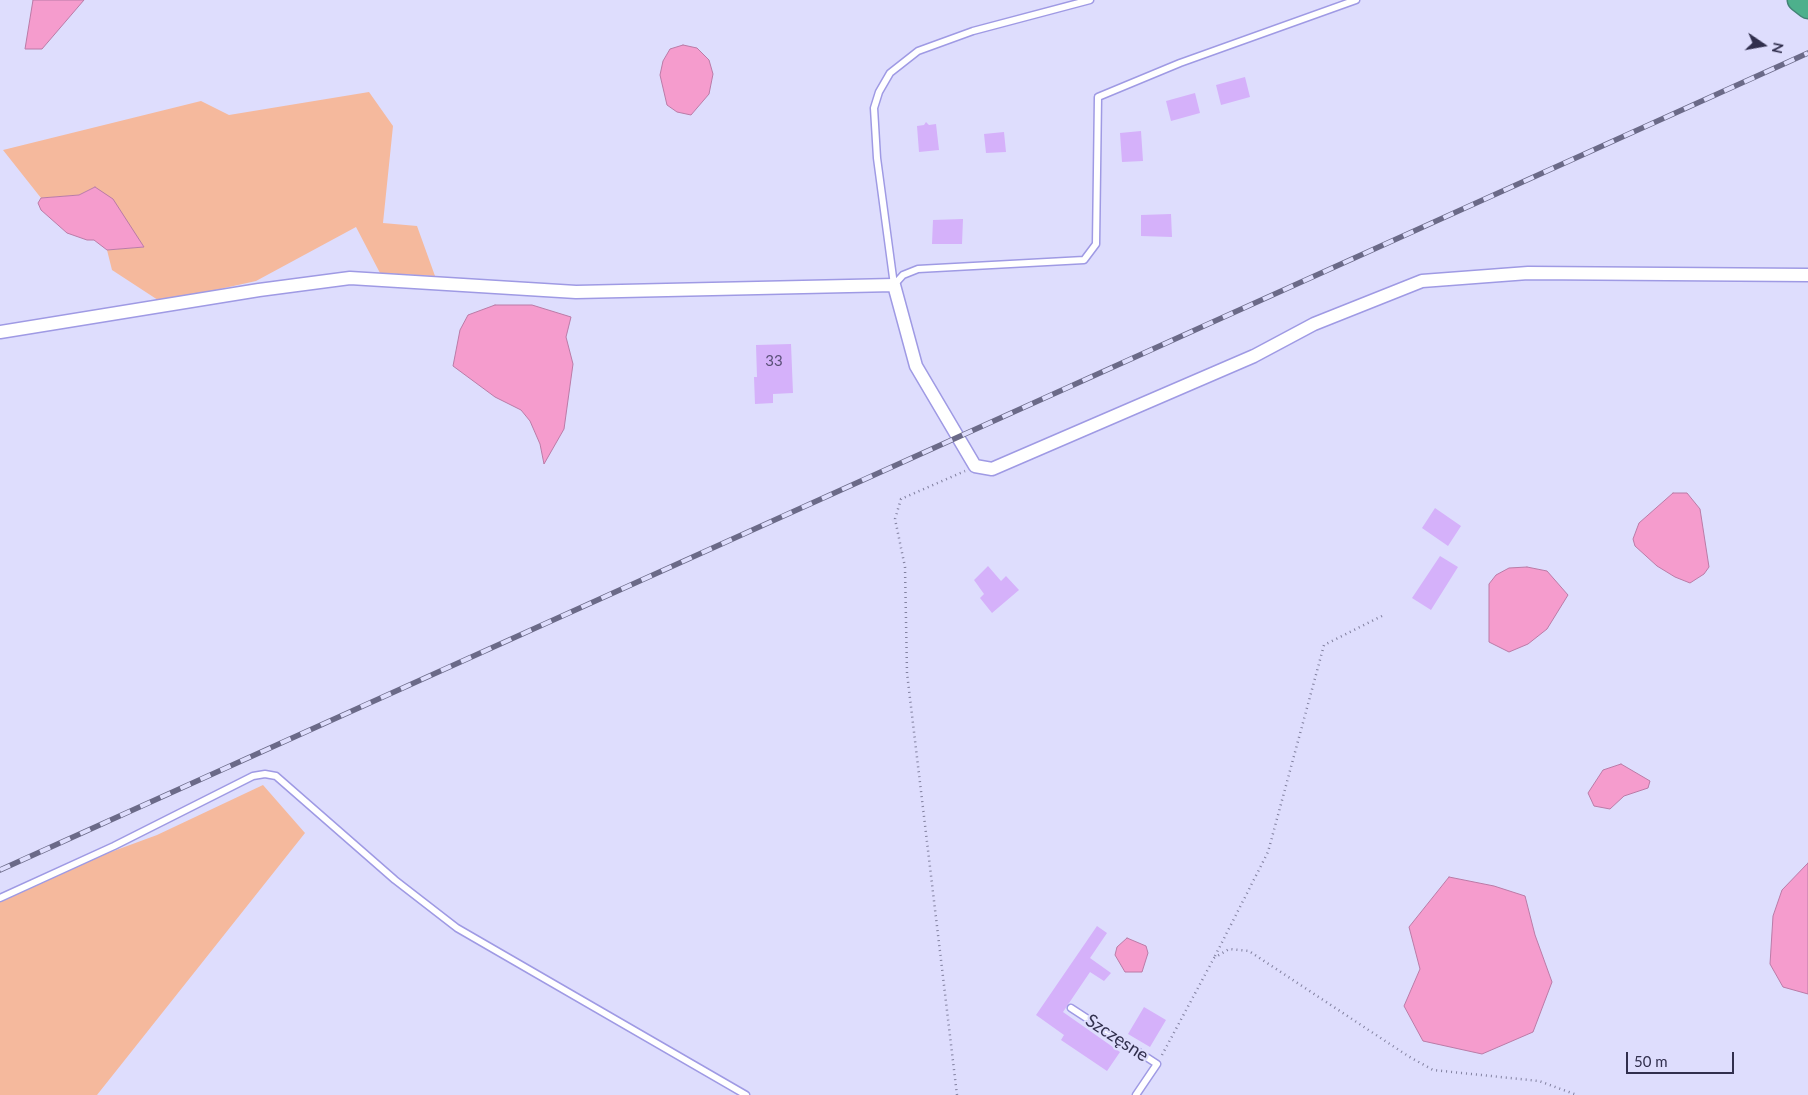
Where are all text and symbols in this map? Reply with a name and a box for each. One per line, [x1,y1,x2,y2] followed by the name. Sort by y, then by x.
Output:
[1738,20,1788,70] north arrow
[1769,41,1788,55] text: N
[765,352,783,370] house number: 33
[1081,1010,1153,1066] street label: Szczęsne
[1628,1042,1736,1074] scale bar
[1634,1052,1668,1070] text: 50 m

